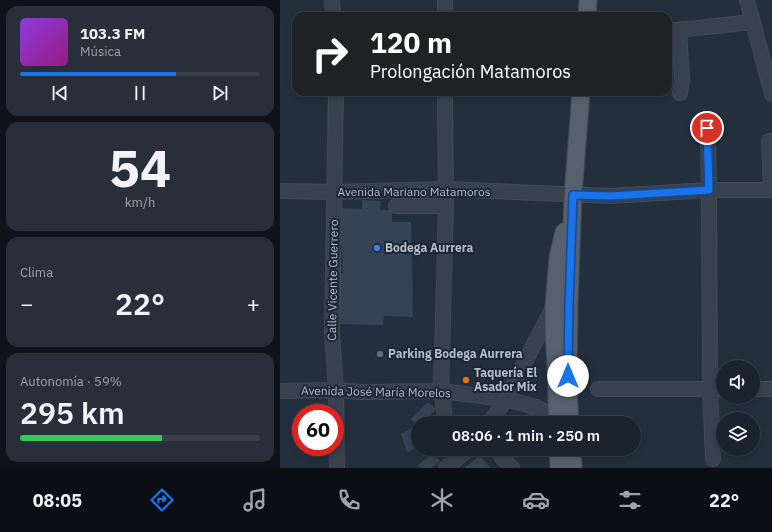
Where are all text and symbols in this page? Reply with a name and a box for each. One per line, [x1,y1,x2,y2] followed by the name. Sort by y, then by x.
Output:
[80,24,145,43] text: 103.3 FM
[370,24,452,61] text: 120 m
[304,28,356,80] icon: right
[80,43,121,60] text: Música
[370,60,571,83] text: Prolongación Matamoros
[49,82,71,104] icon: previous
[129,82,151,104] icon: pause
[209,82,231,104] icon: next
[690,111,724,145] pin
[696,117,718,139] icon: arrive
[109,134,171,201] text: 54
[337,184,491,199] street label: Avenida Mariano Matamoros
[125,194,155,211] text: km/h
[324,219,341,341] street label: Calle Vicente Guerrero
[385,240,474,255] place label: Bodega Aurrera
[372,243,382,253] marker: Bodega Aurrera
[20,264,53,281] text: Clima
[115,284,165,323] text: 22°
[20,289,33,318] text: −
[247,289,260,318] text: +
[388,346,523,361] place label: Parking Bodega Aurrera
[375,349,385,359] marker: Parking Bodega Aurrera
[547,355,589,397] position arrow
[716,360,760,456] map controls
[716,360,760,404] button: sound
[474,365,537,394] place label: Taquería El Asador Mix
[20,373,122,390] text: Autonomía · 59%
[461,375,471,385] marker: Taquería El Asador Mix
[301,383,451,400] street label: Avenida José María Morelos
[20,393,125,432] text: 295 km
[292,404,344,456] speed limit sign: 60
[716,412,760,456] button: layers
[452,426,600,445] text: 08:06 · 1 min · 250 m
[148,486,176,514] icon: directions
[241,486,269,514] icon: music
[335,486,363,514] icon: phone
[428,486,456,514] icon: climate
[522,486,550,514] icon: car
[616,486,644,514] icon: filters
[33,489,82,512] text: 08:05
[709,489,739,512] text: 22°

